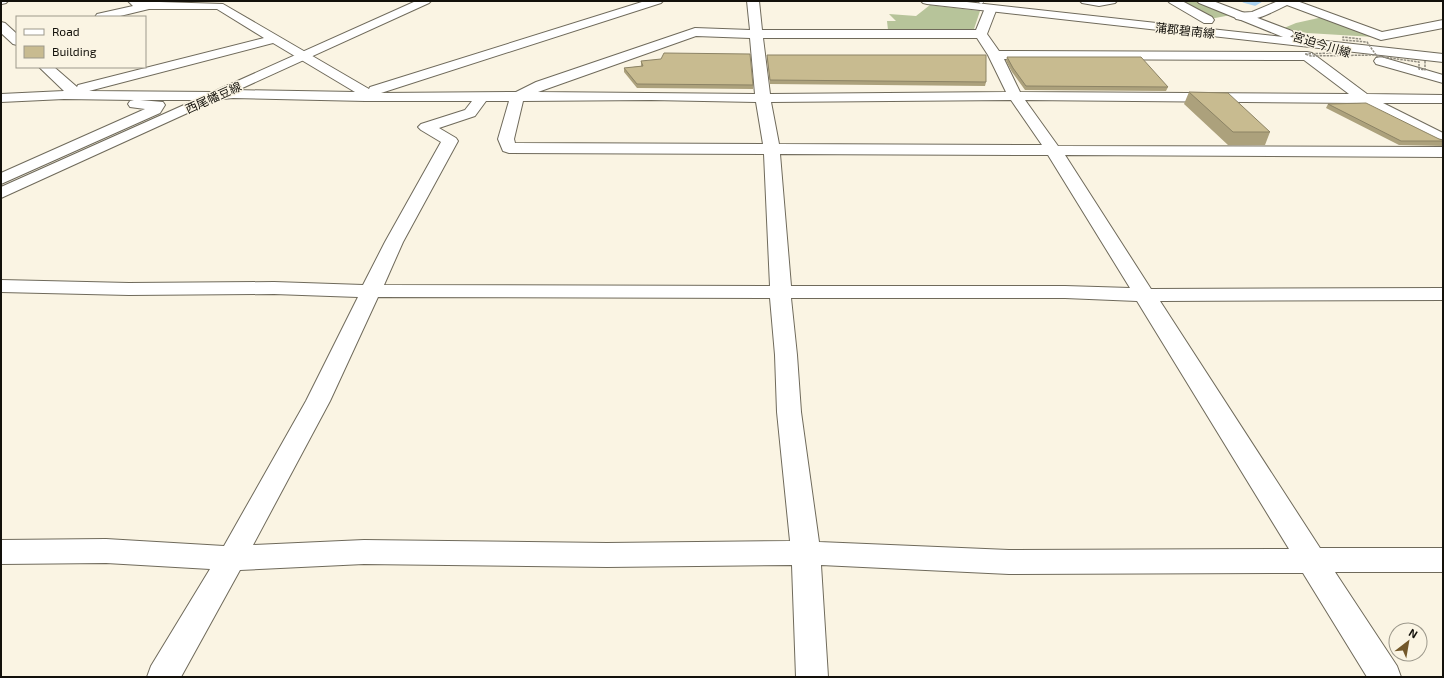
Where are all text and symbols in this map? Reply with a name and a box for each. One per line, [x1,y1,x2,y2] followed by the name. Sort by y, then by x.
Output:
[16,16,146,68] legend
[1154,20,1216,40] street label: 蒲郡碧南線
[52,24,80,38] text: Road
[1291,29,1353,59] street label: 宮迫今川線
[52,44,97,58] text: Building
[183,78,243,116] street label: 西尾幡豆線
[1388,622,1428,662] north arrow
[1407,625,1420,641] text: N

